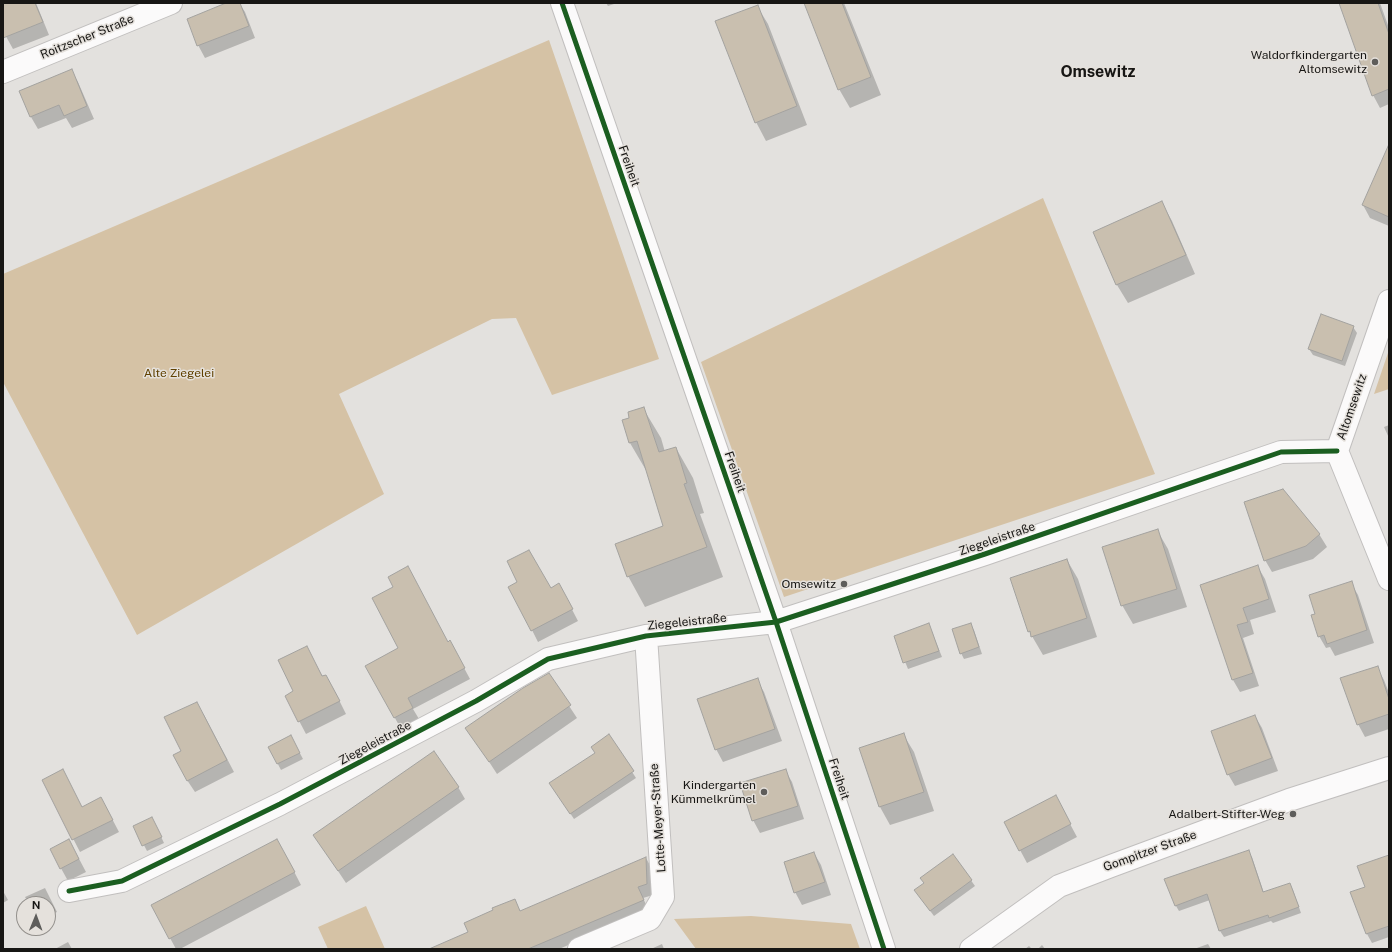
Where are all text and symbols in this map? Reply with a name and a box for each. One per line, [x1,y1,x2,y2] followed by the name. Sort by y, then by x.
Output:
[38,12,136,62] street label: Roitzscher Straße
[1251,48,1367,76] place label: Waldorfkindergarten Altomsewitz
[1370,57,1380,67] marker: Waldorfkindergarten Altomsewitz
[1060,62,1136,82] district label: Omsewitz
[615,143,643,189] street label: Freiheit
[144,366,214,380] park label: Alte Ziegelei
[1334,372,1370,442] street label: Altomsewitz
[721,449,749,495] street label: Freiheit
[957,519,1037,559] street label: Ziegeleistraße
[781,577,836,591] place label: Omsewitz
[839,579,849,589] marker: Omsewitz
[647,611,727,633] street label: Ziegeleistraße
[336,718,414,768] street label: Ziegeleistraße
[826,756,852,802] street label: Freiheit
[647,763,669,873] street label: Lotte-Meyer-Straße
[671,778,756,806] place label: Kindergarten Kümmelkrümel
[759,787,769,797] marker: Kindergarten Kümmelkrümel
[1168,807,1285,821] place label: Adalbert-Stifter-Weg
[1288,809,1298,819] marker: Adalbert-Stifter-Weg
[1101,827,1199,875] street label: Gompitzer Straße
[16,896,56,936] north arrow
[32,899,41,911] text: N

